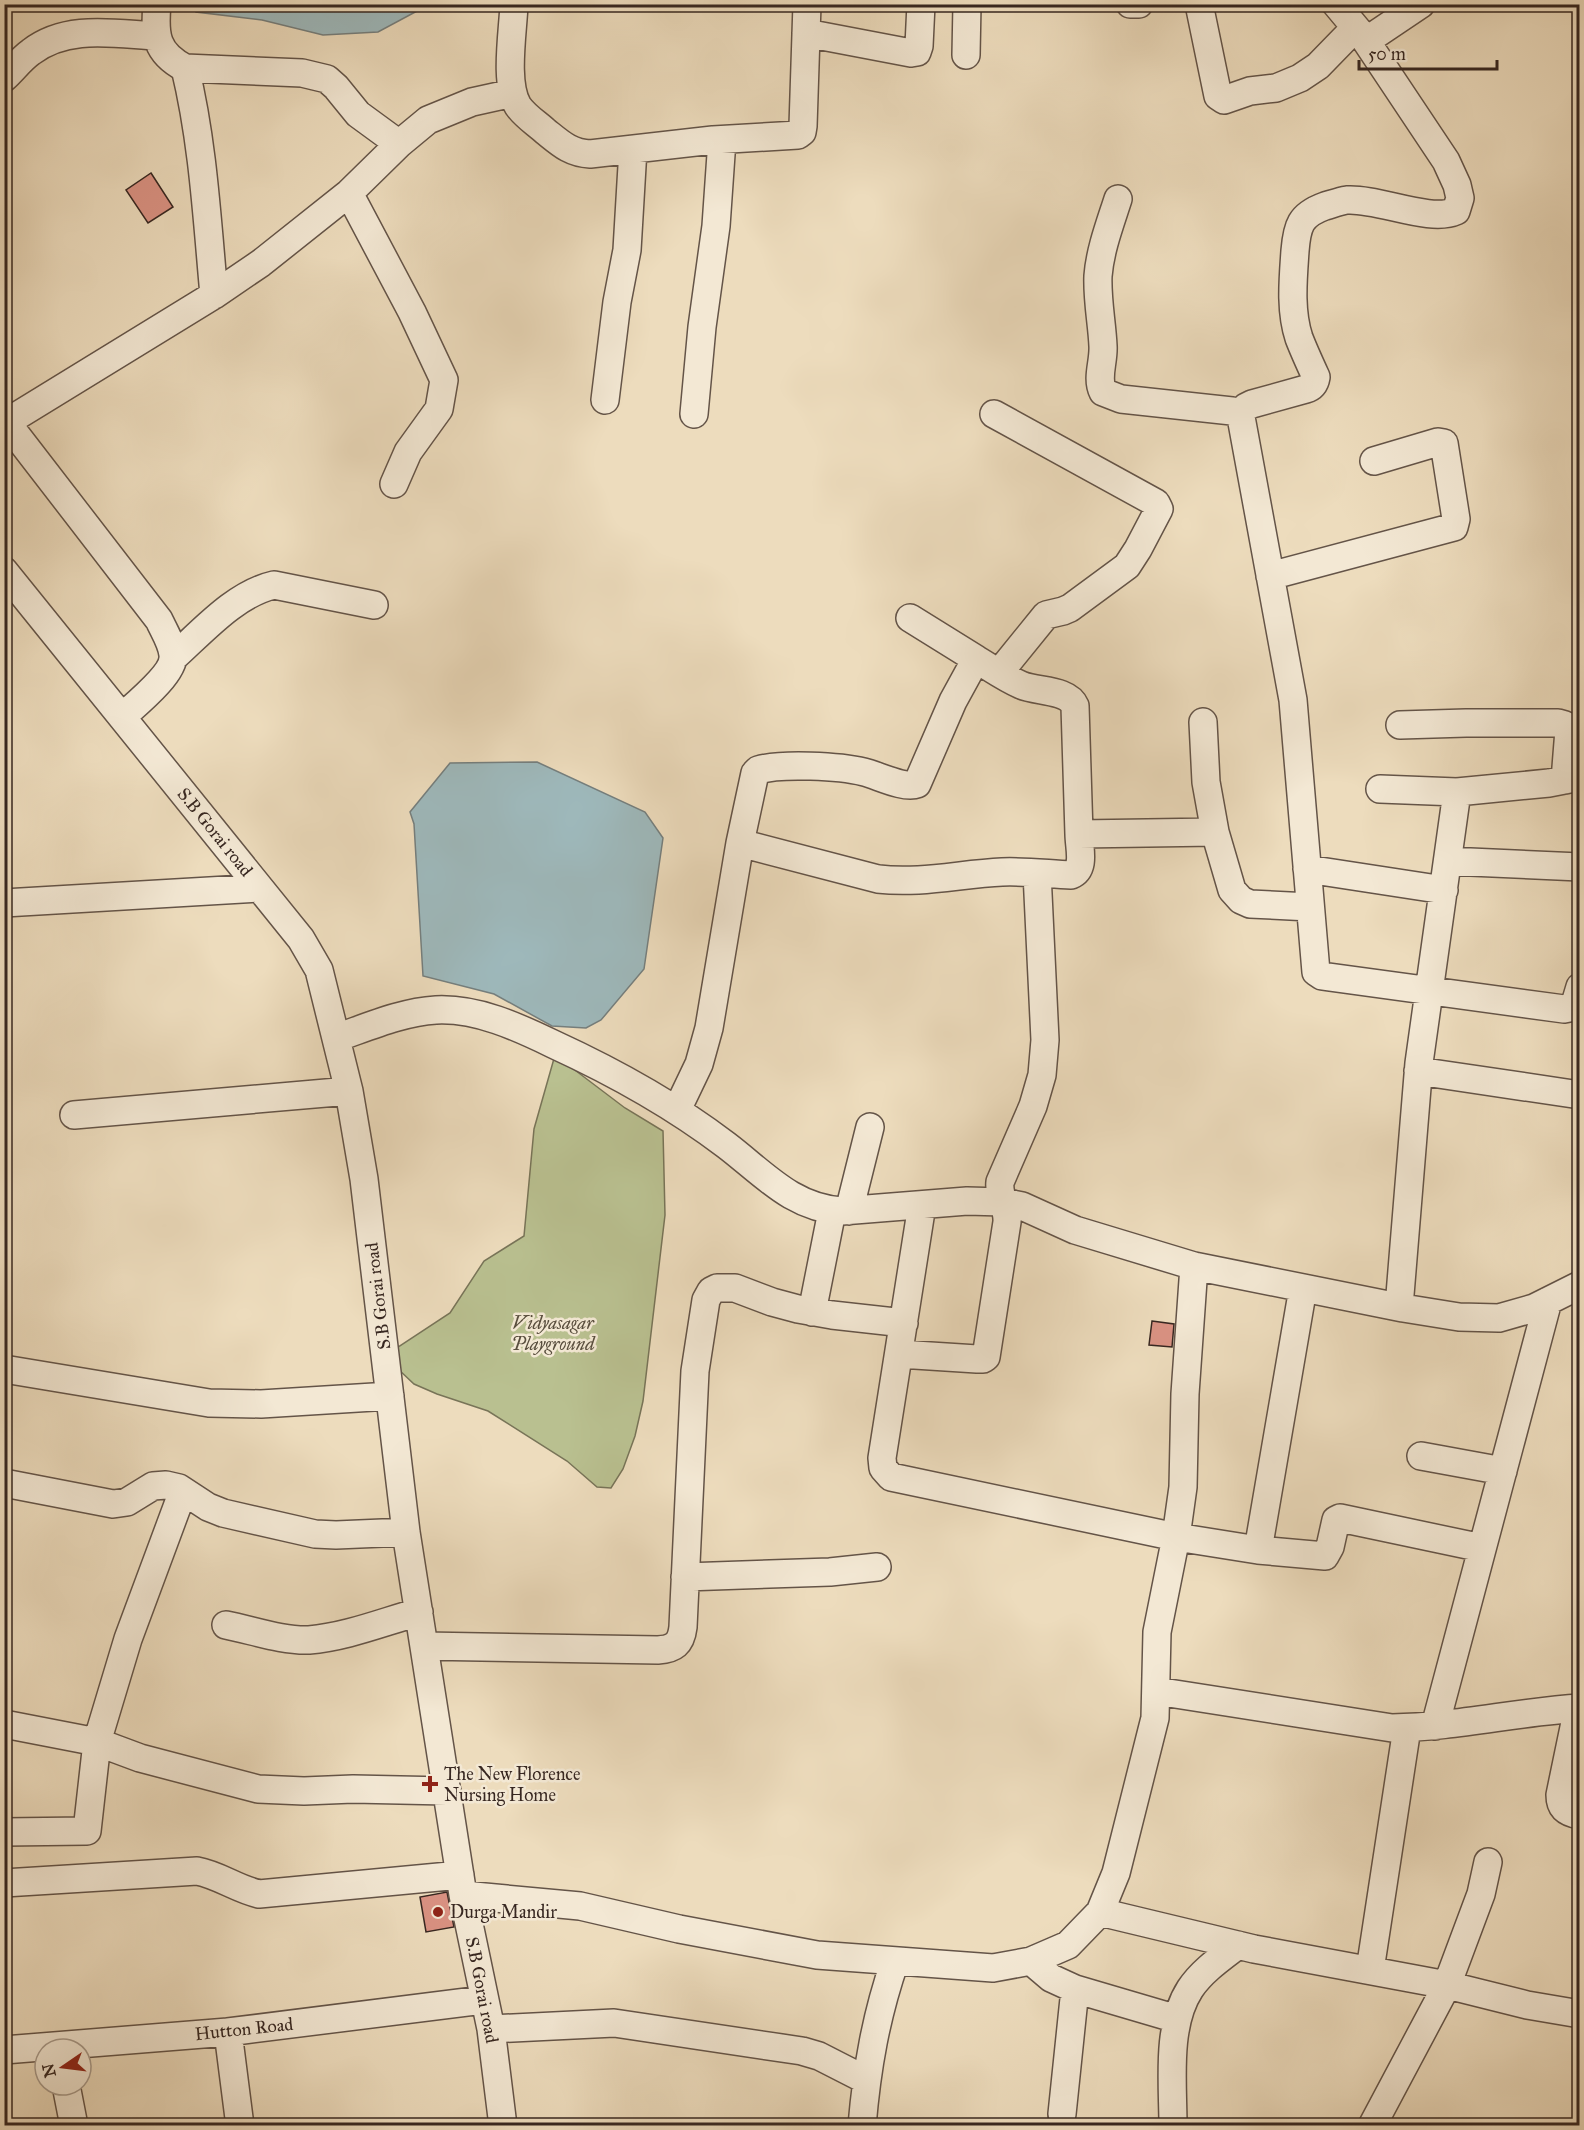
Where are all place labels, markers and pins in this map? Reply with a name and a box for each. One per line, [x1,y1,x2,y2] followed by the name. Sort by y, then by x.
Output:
[444,1763,580,1807] place label: The New Florence Nursing Home
[421,1775,439,1793] marker: The New Florence Nursing Home
[450,1901,557,1924] place label: Durga Mandir
[431,1905,445,1919] marker: Durga Mandir

